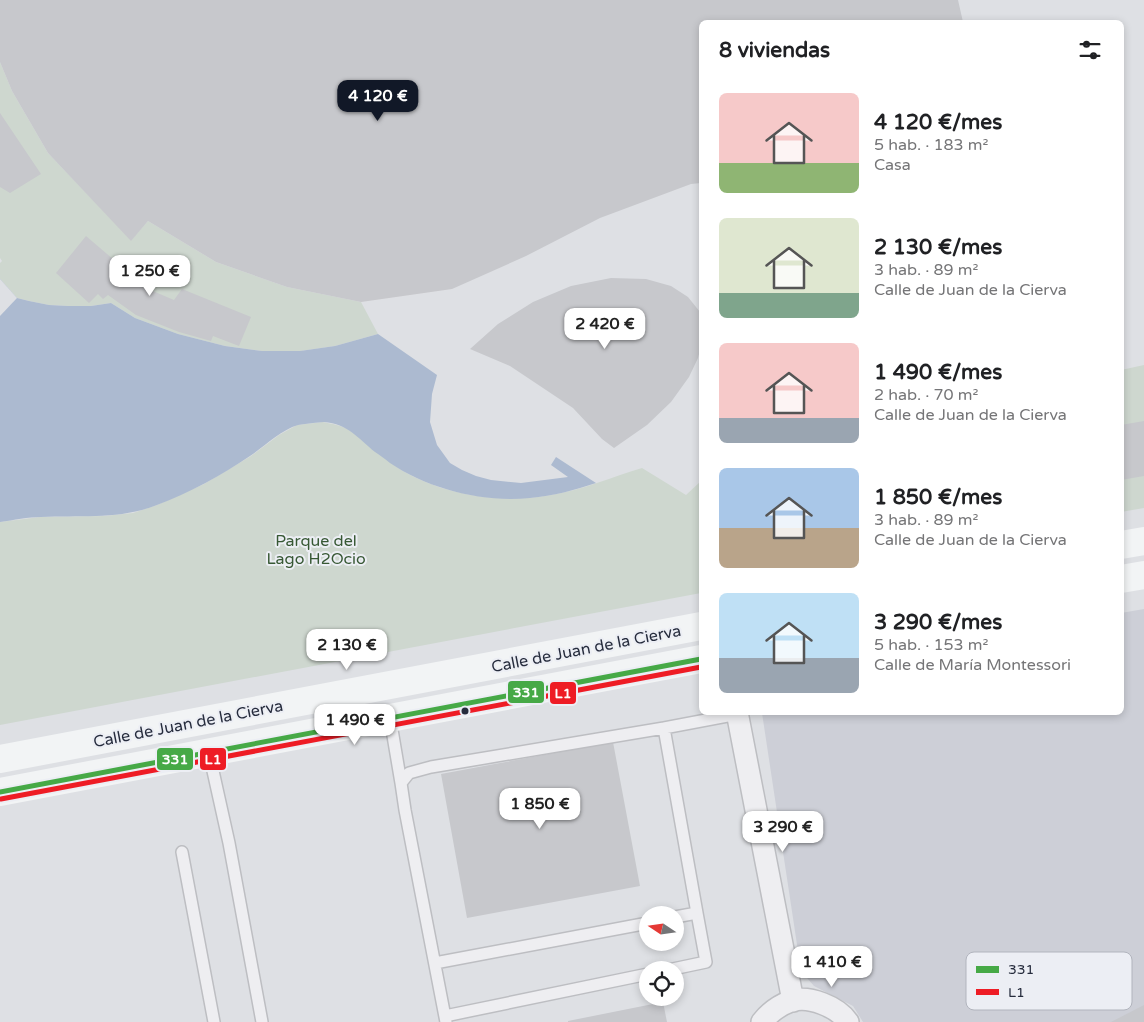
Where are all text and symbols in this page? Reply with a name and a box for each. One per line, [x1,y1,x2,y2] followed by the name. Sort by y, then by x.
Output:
[1076,36,1104,64] icon: filters
[719,38,830,63] text: 8 viviendas
[332,80,424,122] pin: 4 120 €
[348,86,408,106] text: 4 120 €
[874,110,1002,135] text: 4 120 €/mes
[759,113,819,173] icon: home
[874,135,988,155] text: 5 hab. · 183 m²
[874,155,911,175] text: Casa
[874,235,1002,260] text: 2 130 €/mes
[759,238,819,298] icon: home
[104,254,196,297] pin: 1 250 €
[874,260,978,280] text: 3 hab. · 89 m²
[120,261,180,281] text: 1 250 €
[874,280,1067,300] text: Calle de Juan de la Cierva
[559,308,651,350] pin: 2 420 €
[575,314,635,334] text: 2 420 €
[874,360,1002,385] text: 1 490 €/mes
[759,363,819,423] icon: home
[874,385,978,405] text: 2 hab. · 70 m²
[874,405,1067,425] text: Calle de Juan de la Cierva
[874,485,1002,510] text: 1 850 €/mes
[759,488,819,548] icon: home
[874,510,978,530] text: 3 hab. · 89 m²
[874,530,1067,550] text: Calle de Juan de la Cierva
[266,531,366,569] park label: Parque del Lago H2Ocio
[874,610,1002,635] text: 3 290 €/mes
[759,613,819,673] icon: home
[490,621,683,677] street label: Calle de Juan de la Cierva
[301,628,393,671] pin: 2 130 €
[317,635,377,655] text: 2 130 €
[874,635,988,655] text: 5 hab. · 153 m²
[874,655,1071,675] text: Calle de María Montessori
[507,680,545,704] line badge: 331
[549,681,577,705] line badge: L1
[513,684,539,701] text: 331
[555,685,571,702] text: L1
[92,696,285,752] street label: Calle de Juan de la Cierva
[309,704,401,746] pin: 1 490 €
[460,706,470,716] unlabelled marker
[325,710,385,730] text: 1 490 €
[156,747,194,771] line badge: 331
[199,747,227,771] line badge: L1
[162,751,188,768] text: 331
[205,751,221,768] text: L1
[494,788,586,830] pin: 1 850 €
[510,794,570,814] text: 1 850 €
[737,810,829,853] pin: 3 290 €
[753,817,813,837] text: 3 290 €
[639,906,684,951] north arrow
[639,906,684,1006] map controls
[786,946,878,988] pin: 1 410 €
[802,952,862,972] text: 1 410 €
[966,952,1132,1010] legend
[639,961,684,1006] button: locate
[1008,961,1034,978] text: 331
[1008,984,1025,1001] text: L1

